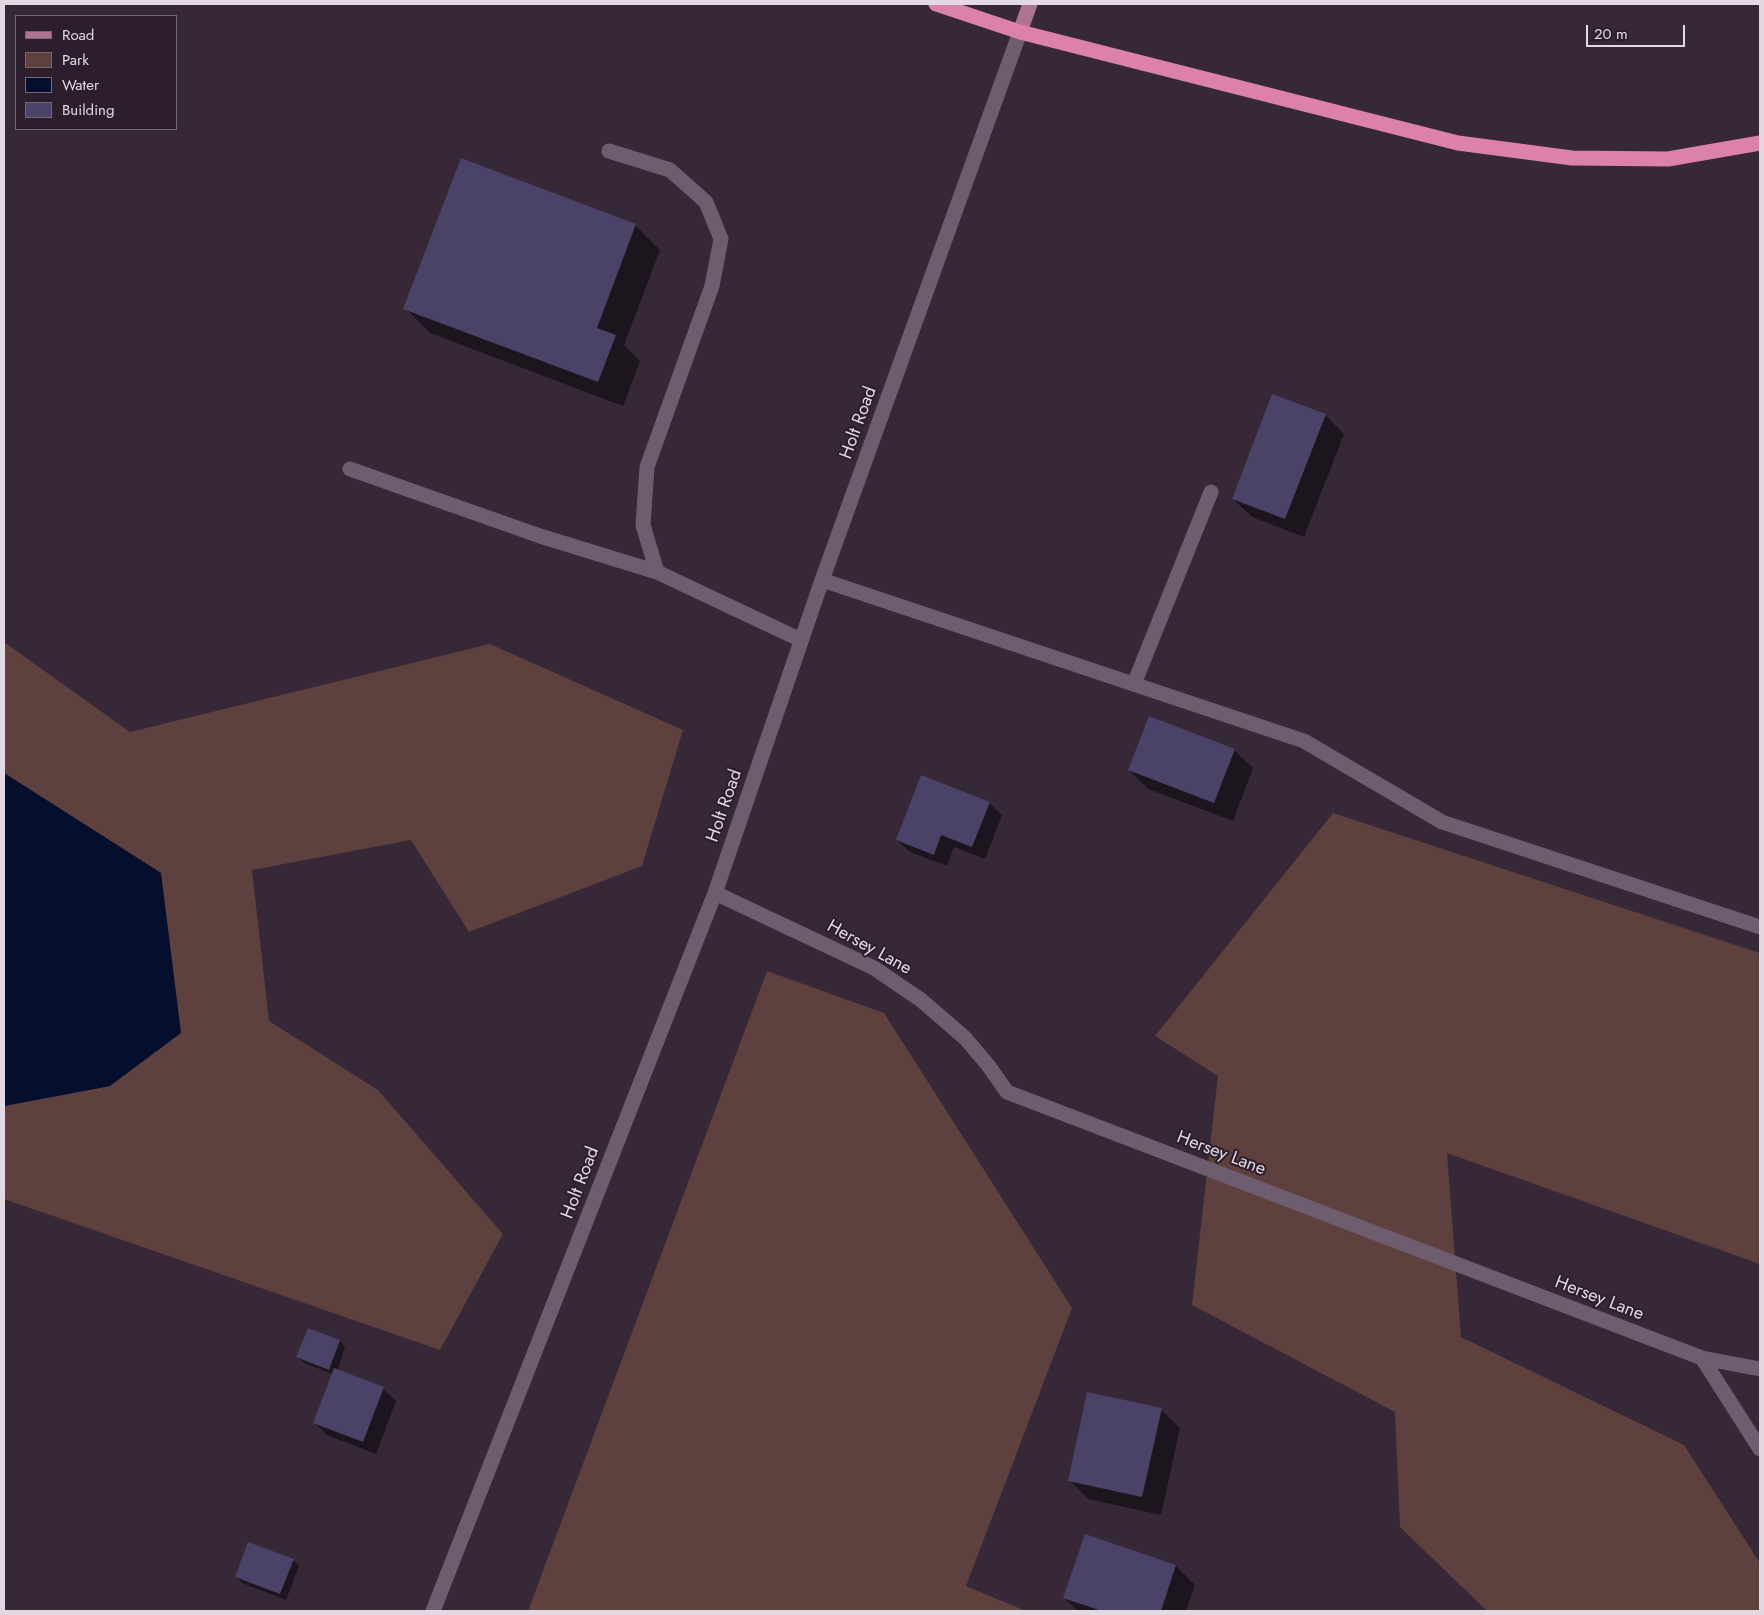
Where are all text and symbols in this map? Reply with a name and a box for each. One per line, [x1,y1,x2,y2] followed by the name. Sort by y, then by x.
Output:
[15,15,178,130] legend
[1589,15,1688,47] scale bar
[1594,23,1628,45] text: 20 m
[62,24,94,46] text: Road
[62,49,89,71] text: Park
[62,74,99,96] text: Water
[62,99,114,121] text: Building
[836,384,882,462] street label: Holt Road
[703,767,747,845] street label: Holt Road
[823,916,915,980] street label: Hersey Lane
[1174,1127,1268,1181] street label: Hersey Lane
[557,1144,605,1222] street label: Holt Road
[1552,1272,1646,1326] street label: Hersey Lane

